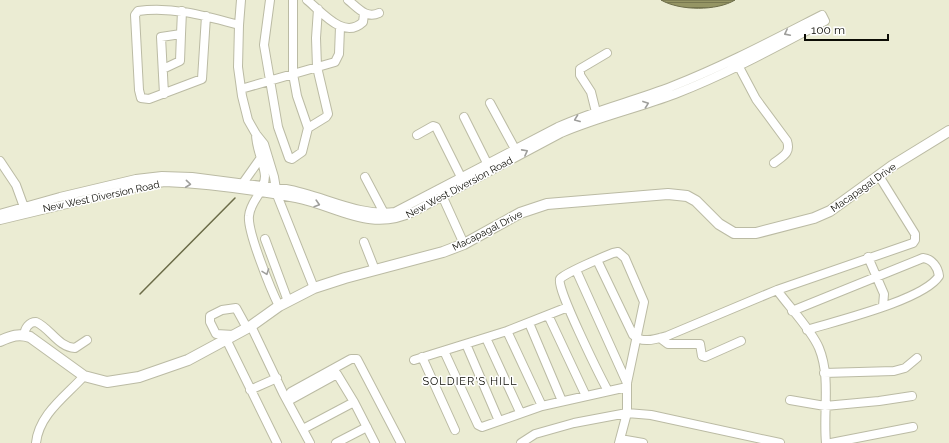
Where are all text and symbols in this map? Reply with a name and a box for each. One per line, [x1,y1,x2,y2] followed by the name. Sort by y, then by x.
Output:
[805,16,888,42] scale bar
[811,23,845,37] text: 100 m
[784,28,792,35] one-way arrow
[643,101,650,109] one-way arrow
[573,114,580,122] one-way arrow
[521,149,529,156] one-way arrow
[404,155,514,220] street label: New West Diversion Road
[829,161,898,214] street label: Macapagal Drive
[42,179,160,214] street label: New West Diversion Road
[185,180,191,189] one-way arrow
[313,199,320,208] one-way arrow
[450,208,524,253] street label: Macapagal Drive
[261,268,269,275] one-way arrow
[422,375,518,388] district label: SOLDIER'S HILL

